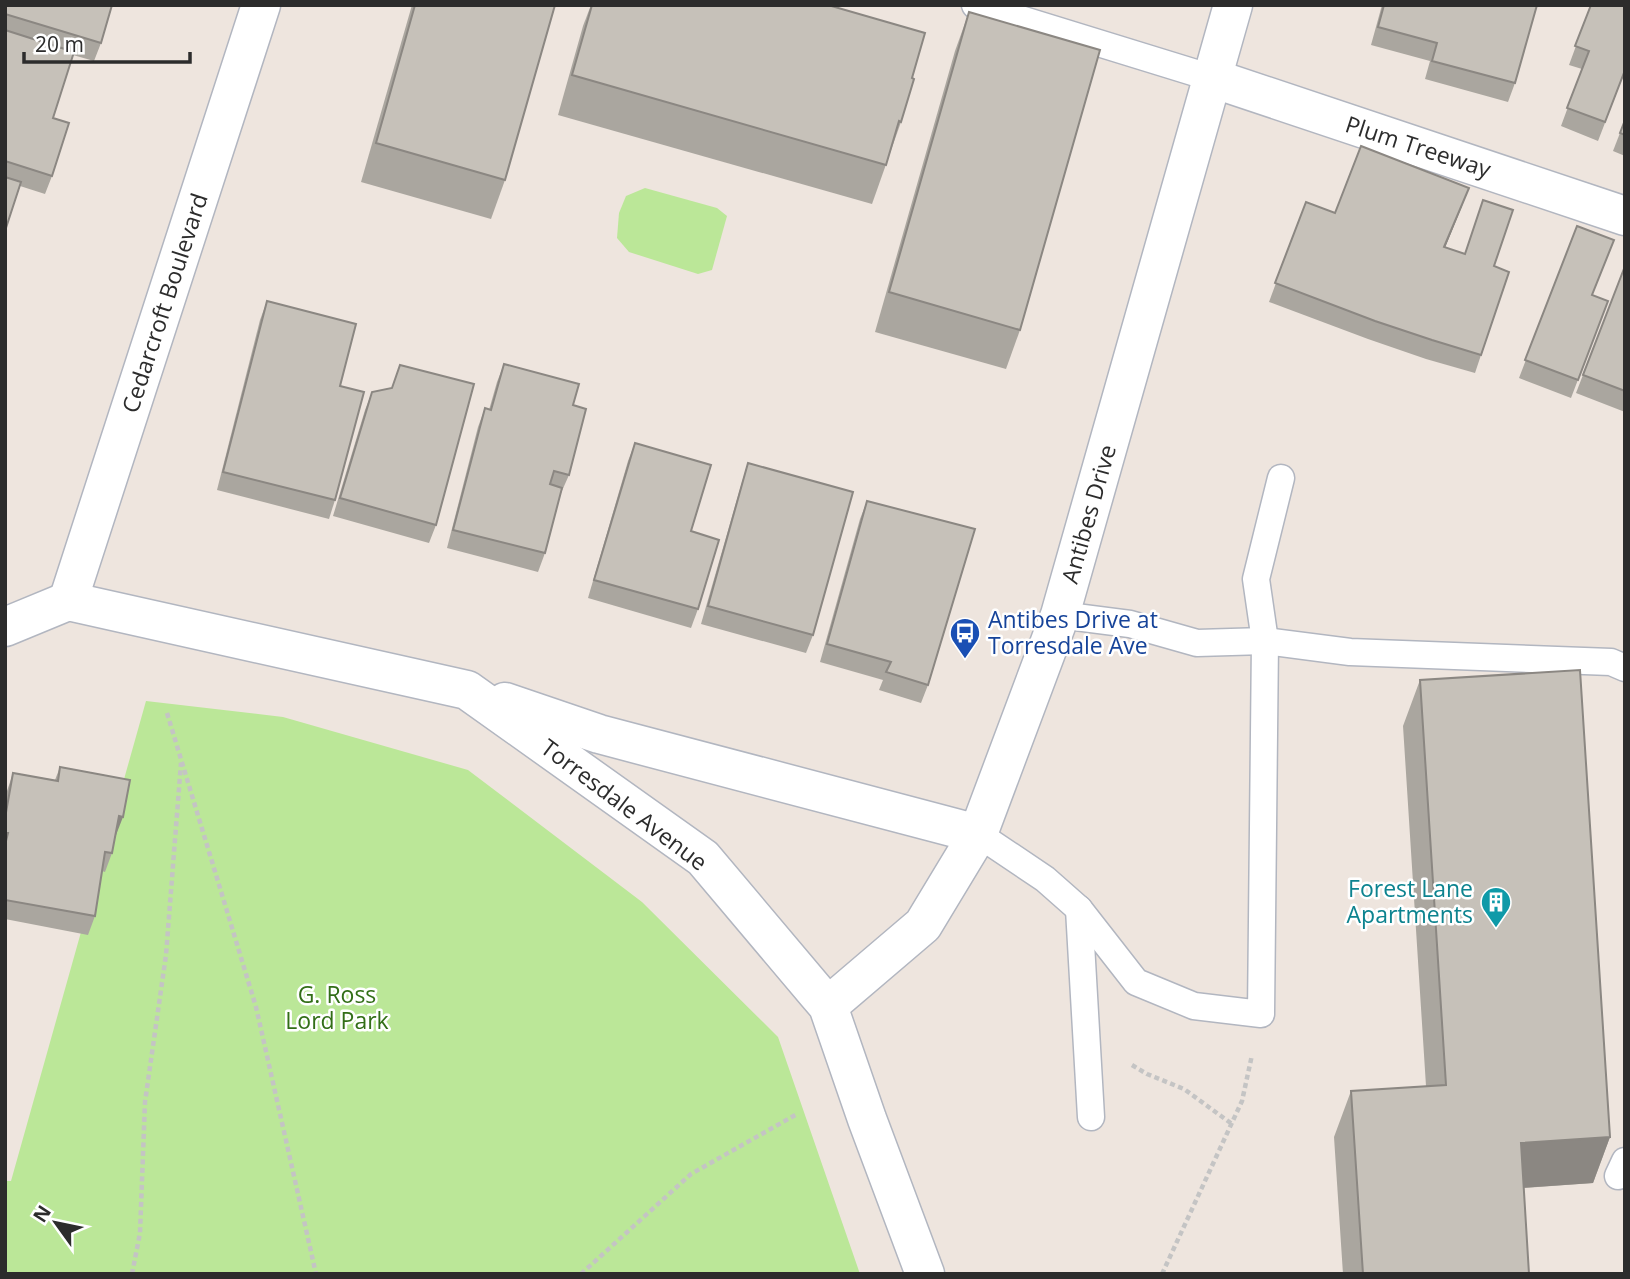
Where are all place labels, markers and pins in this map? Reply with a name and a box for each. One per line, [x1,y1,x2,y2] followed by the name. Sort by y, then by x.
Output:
[988,603,1158,661] place label: Antibes Drive at Torresdale Ave
[948,616,982,660] bus stop icon: Antibes Drive at Torresdale Ave
[1347,872,1473,930] place label: Forest Lane Apartments
[1479,885,1513,929] building icon: Forest Lane Apartments

